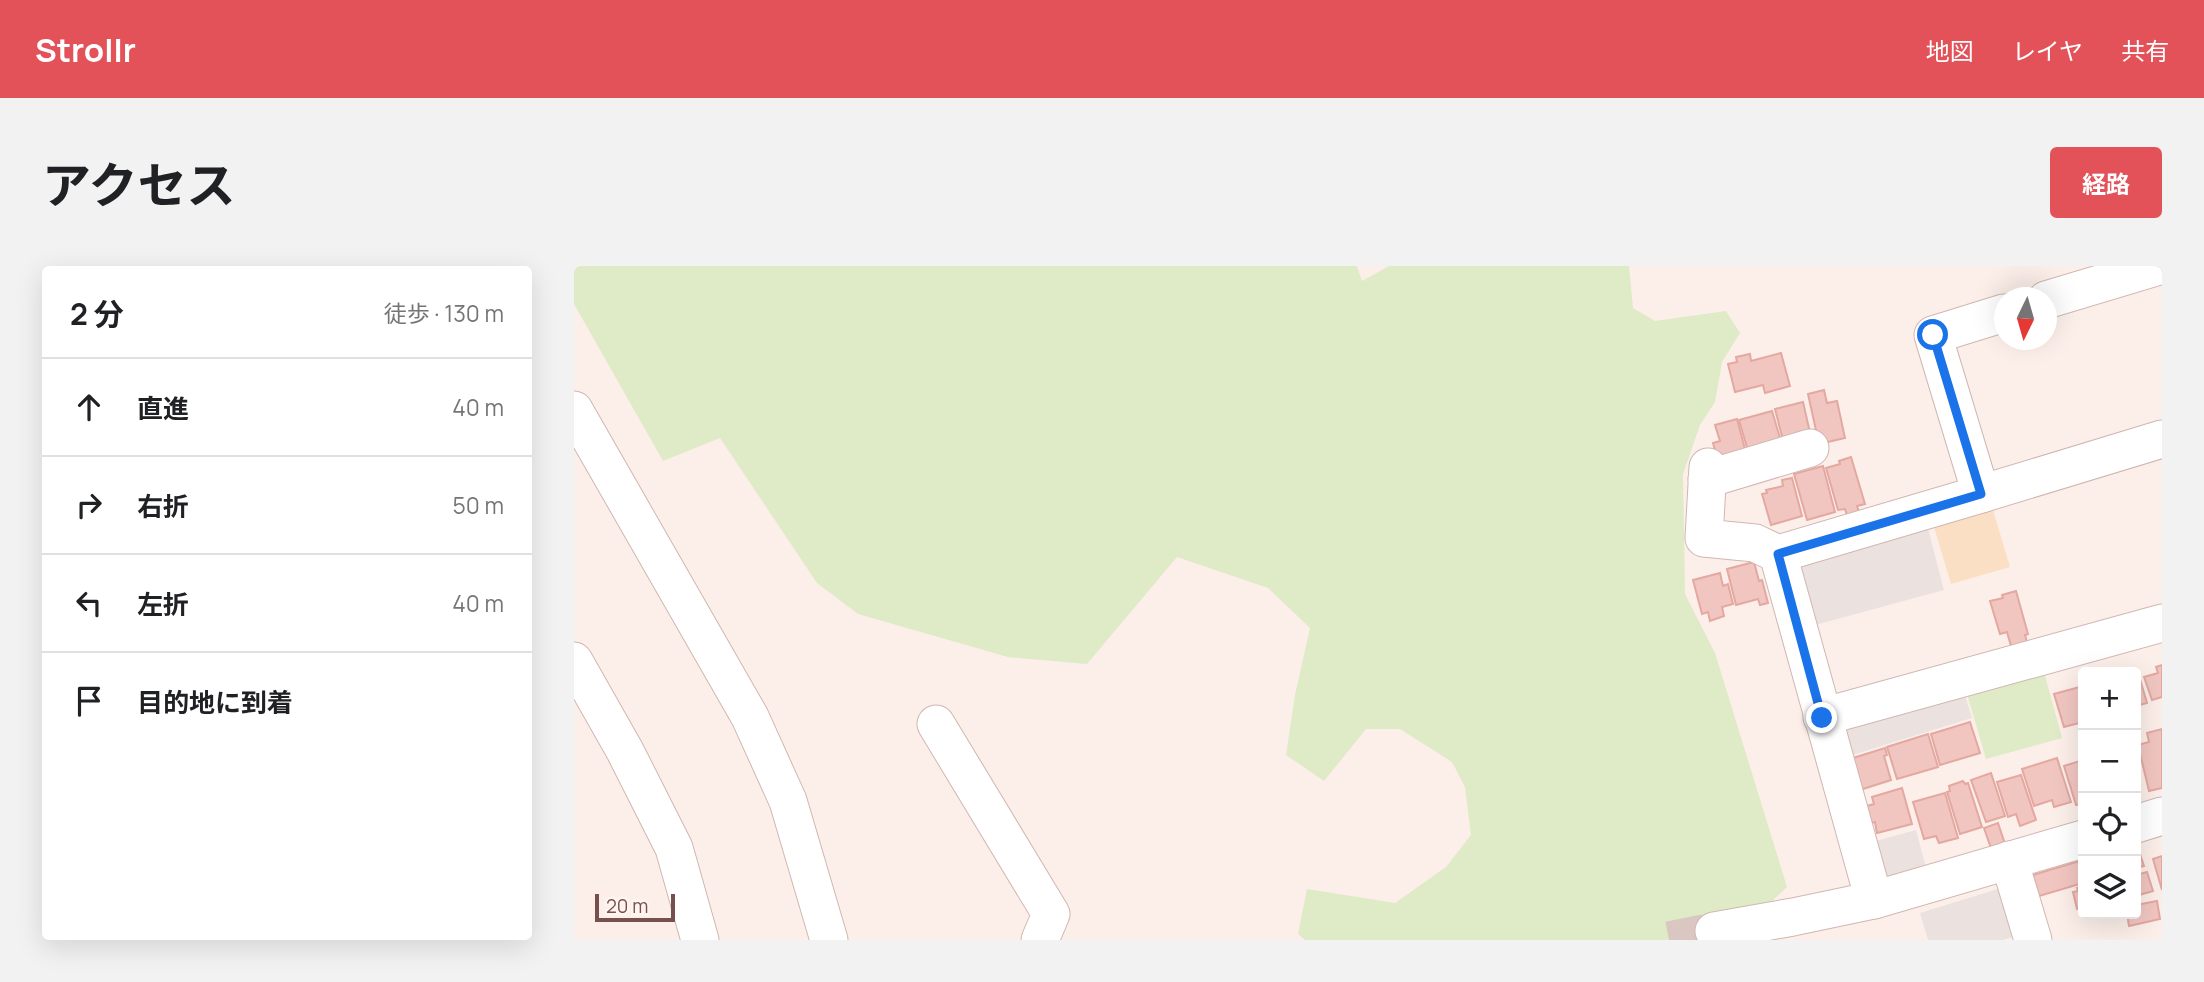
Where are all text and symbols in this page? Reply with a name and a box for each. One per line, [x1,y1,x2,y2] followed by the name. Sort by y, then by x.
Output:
[35,27,136,72] text: Strollr
[1926,34,1974,67] text: 地図
[2012,34,2083,67] text: レイヤ
[2121,34,2169,67] text: 共有
[2050,147,2162,218] button: 経路
[42,151,236,218] text: アクセス
[1994,287,2057,350] north arrow
[70,293,124,334] text: 2 分
[384,297,504,329] text: 徒歩 · 130 m
[1917,319,1948,350] route start
[70,388,108,426] icon: ahead
[137,390,189,426] text: 直進
[452,391,504,423] text: 40 m
[70,486,108,524] icon: right
[137,488,189,524] text: 右折
[453,489,504,521] text: 50 m
[70,584,108,622] icon: left
[137,586,189,622] text: 左折
[452,587,504,619] text: 40 m
[2078,667,2141,919] map controls
[2078,667,2141,730] button: +
[70,682,108,720] icon: arrive
[137,684,293,720] text: 目的地に到着
[1806,702,1837,733] route end
[2078,730,2141,793] button: −
[2078,793,2141,856] button: locate
[2078,856,2141,919] button: layers
[595,891,676,923] scale bar
[606,893,648,919] text: 20 m

